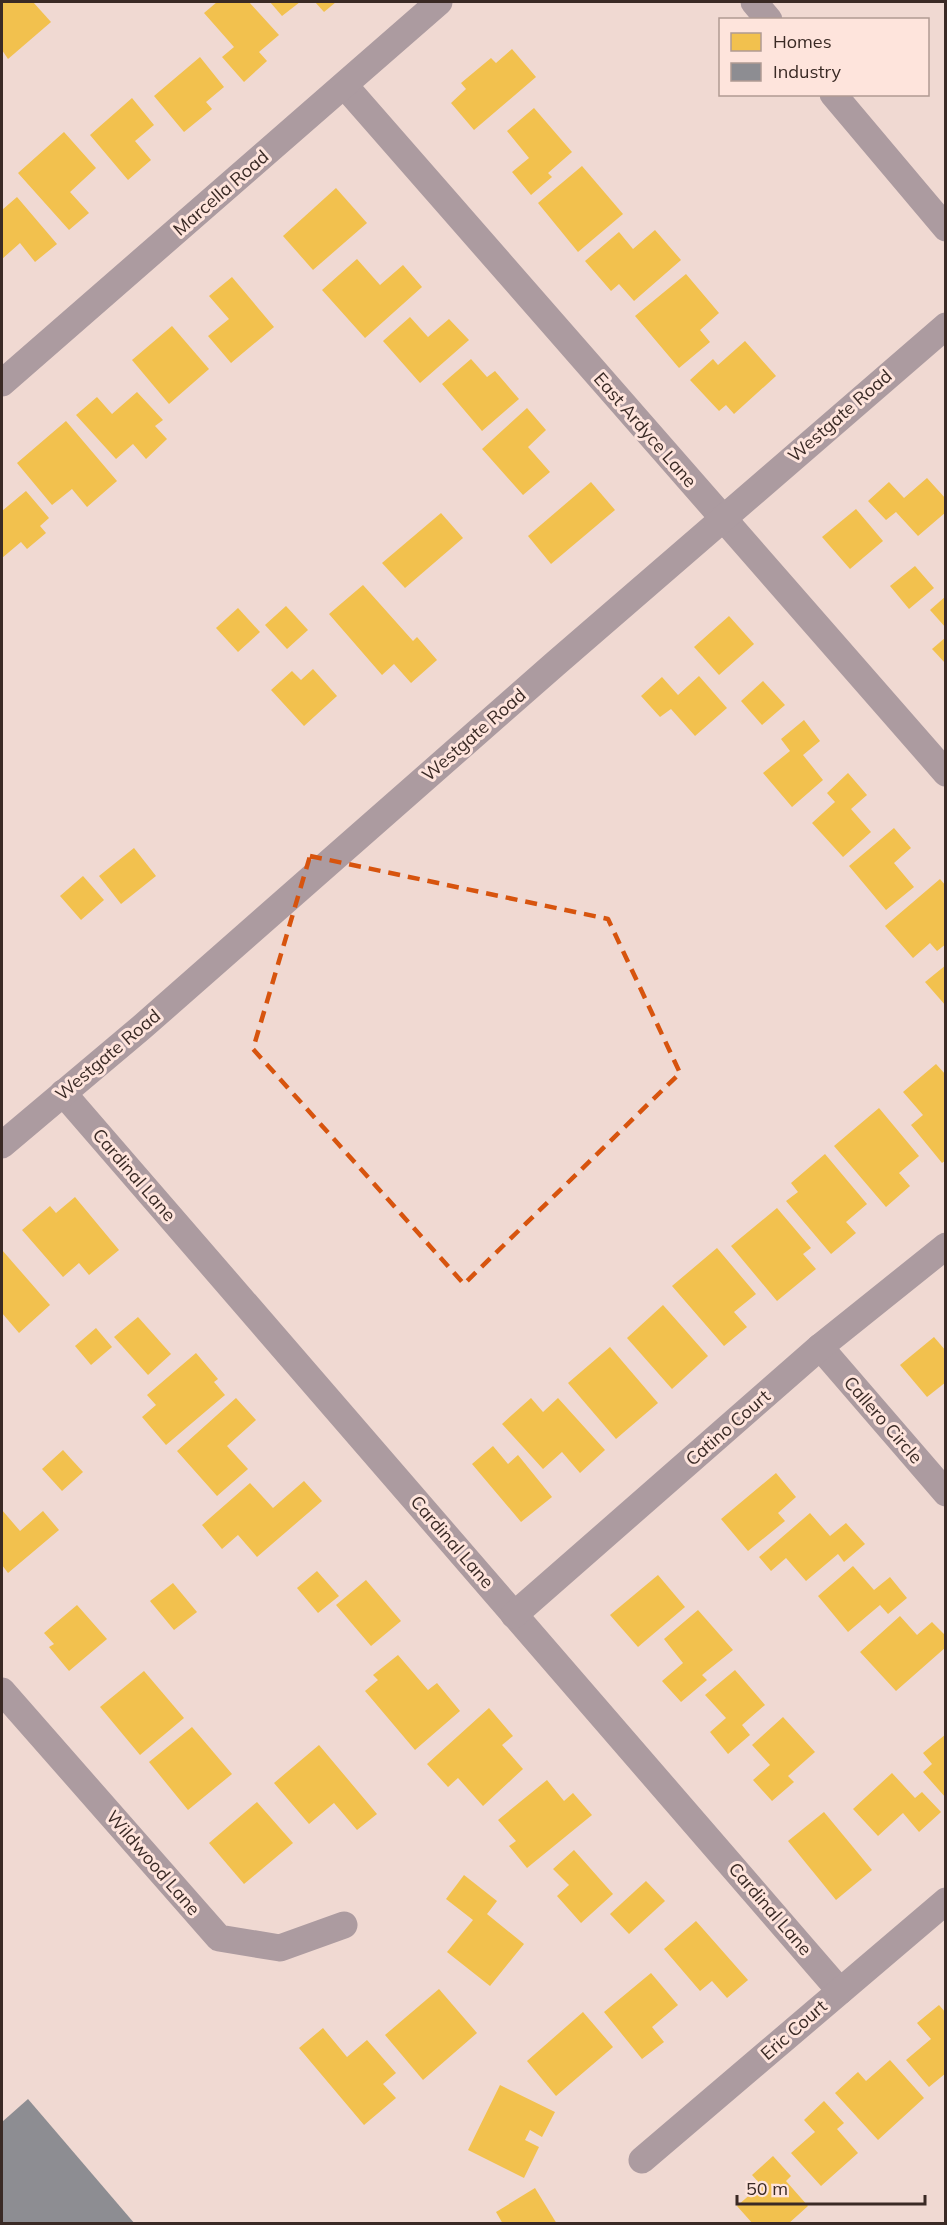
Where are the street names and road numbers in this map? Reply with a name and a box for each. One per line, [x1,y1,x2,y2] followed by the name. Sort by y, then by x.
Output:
[168,145,273,240] street label: Marcella Road
[783,364,896,467] street label: Westgate Road
[589,367,702,492] street label: East Ardyce Lane
[417,683,530,786] street label: Westgate Road
[50,1004,165,1105] street label: Westgate Road
[88,1124,181,1226] street label: Cardinal Lane
[839,1371,928,1468] street label: Callero Circle
[681,1385,775,1471] street label: Catino Court
[406,1491,499,1593] street label: Cardinal Lane
[101,1805,205,1920] street label: Wildwood Lane
[724,1858,817,1960] street label: Cardinal Lane
[756,1994,832,2065] street label: Eric Court

